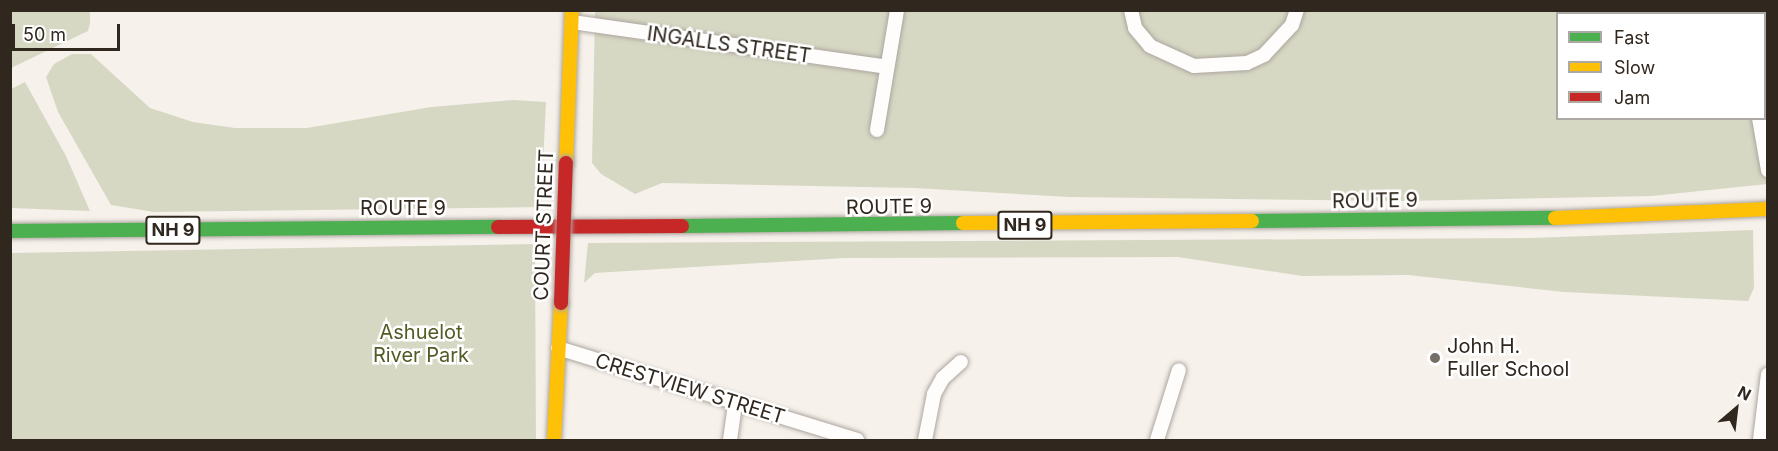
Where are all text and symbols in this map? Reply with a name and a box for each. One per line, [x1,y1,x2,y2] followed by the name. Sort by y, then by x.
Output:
[15,12,123,50] scale bar
[1556,12,1766,120] legend
[645,22,813,68] street label: INGALLS STREET
[23,24,66,45] text: 50 m
[1614,27,1650,48] text: Fast
[1614,57,1655,78] text: Slow
[1614,87,1650,108] text: Jam
[529,149,559,301] street label: COURT STREET
[1332,188,1418,214] street label: ROUTE 9
[846,194,932,220] street label: ROUTE 9
[360,196,446,220] street label: ROUTE 9
[996,210,1054,240] road number: NH 9
[144,215,201,245] road number: NH 9
[373,320,469,367] park label: Ashuelot River Park
[1447,334,1569,381] place label: John H. Fuller School
[592,349,788,429] street label: CRESTVIEW STREET
[1428,351,1442,365] marker: John H. Fuller School
[1706,379,1766,439] north arrow
[1734,381,1755,405] text: N

